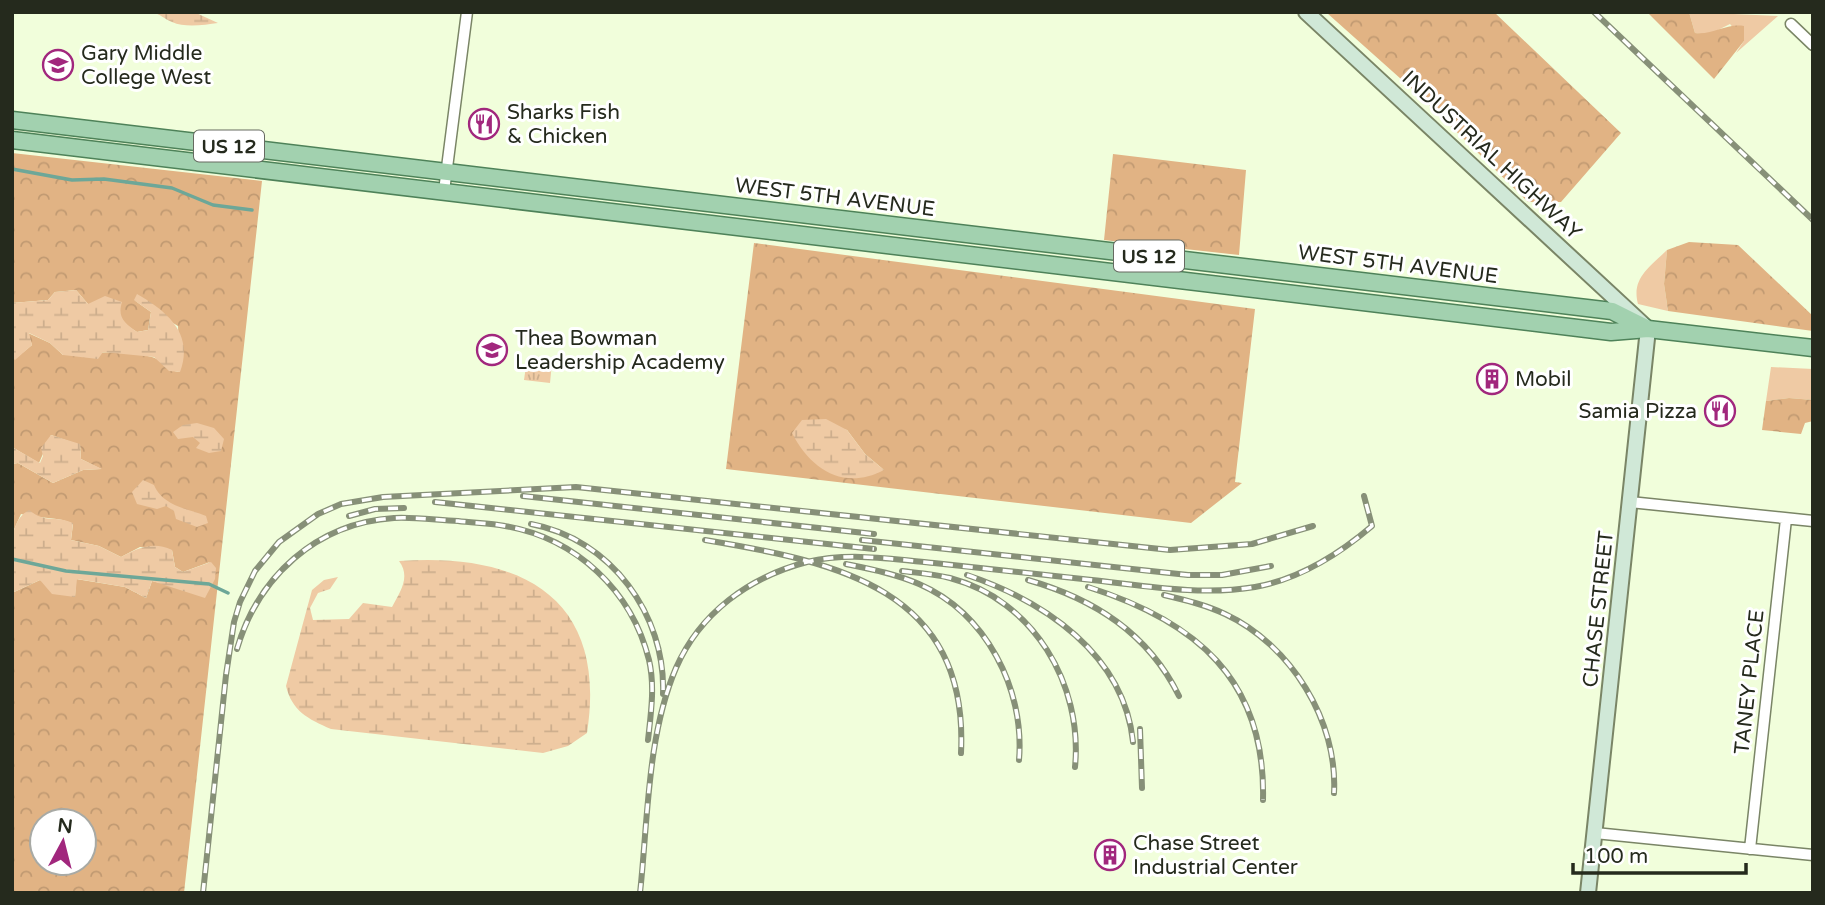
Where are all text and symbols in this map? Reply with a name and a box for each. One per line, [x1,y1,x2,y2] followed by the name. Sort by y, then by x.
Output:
[81,41,211,90] place label: Gary Middle College West
[41,48,75,82] school or university icon: Gary Middle College West
[1397,66,1587,245] street label: INDUSTRIAL HIGHWAY
[507,100,620,149] place label: Sharks Fish & Chicken
[467,107,501,141] restaurant icon: Sharks Fish & Chicken
[194,130,264,162] road number: US 12
[734,173,936,222] street label: WEST 5TH AVENUE
[1114,240,1184,272] road number: US 12
[1297,240,1499,289] street label: WEST 5TH AVENUE
[515,326,725,375] place label: Thea Bowman Leadership Academy
[475,333,509,367] school or university icon: Thea Bowman Leadership Academy
[1475,362,1509,396] building icon: Mobil
[1515,367,1571,392] place label: Mobil
[1703,394,1737,428] restaurant icon: Samia Pizza
[1579,399,1697,424] place label: Samia Pizza
[1578,529,1619,689] street label: CHASE STREET
[1729,608,1770,756] street label: TANEY PLACE
[28,807,98,877] north arrow
[56,814,74,838] text: N
[1133,831,1298,880] place label: Chase Street Industrial Center
[1573,832,1746,876] scale bar
[1093,838,1127,872] building icon: Chase Street Industrial Center
[1584,844,1648,869] text: 100 m

